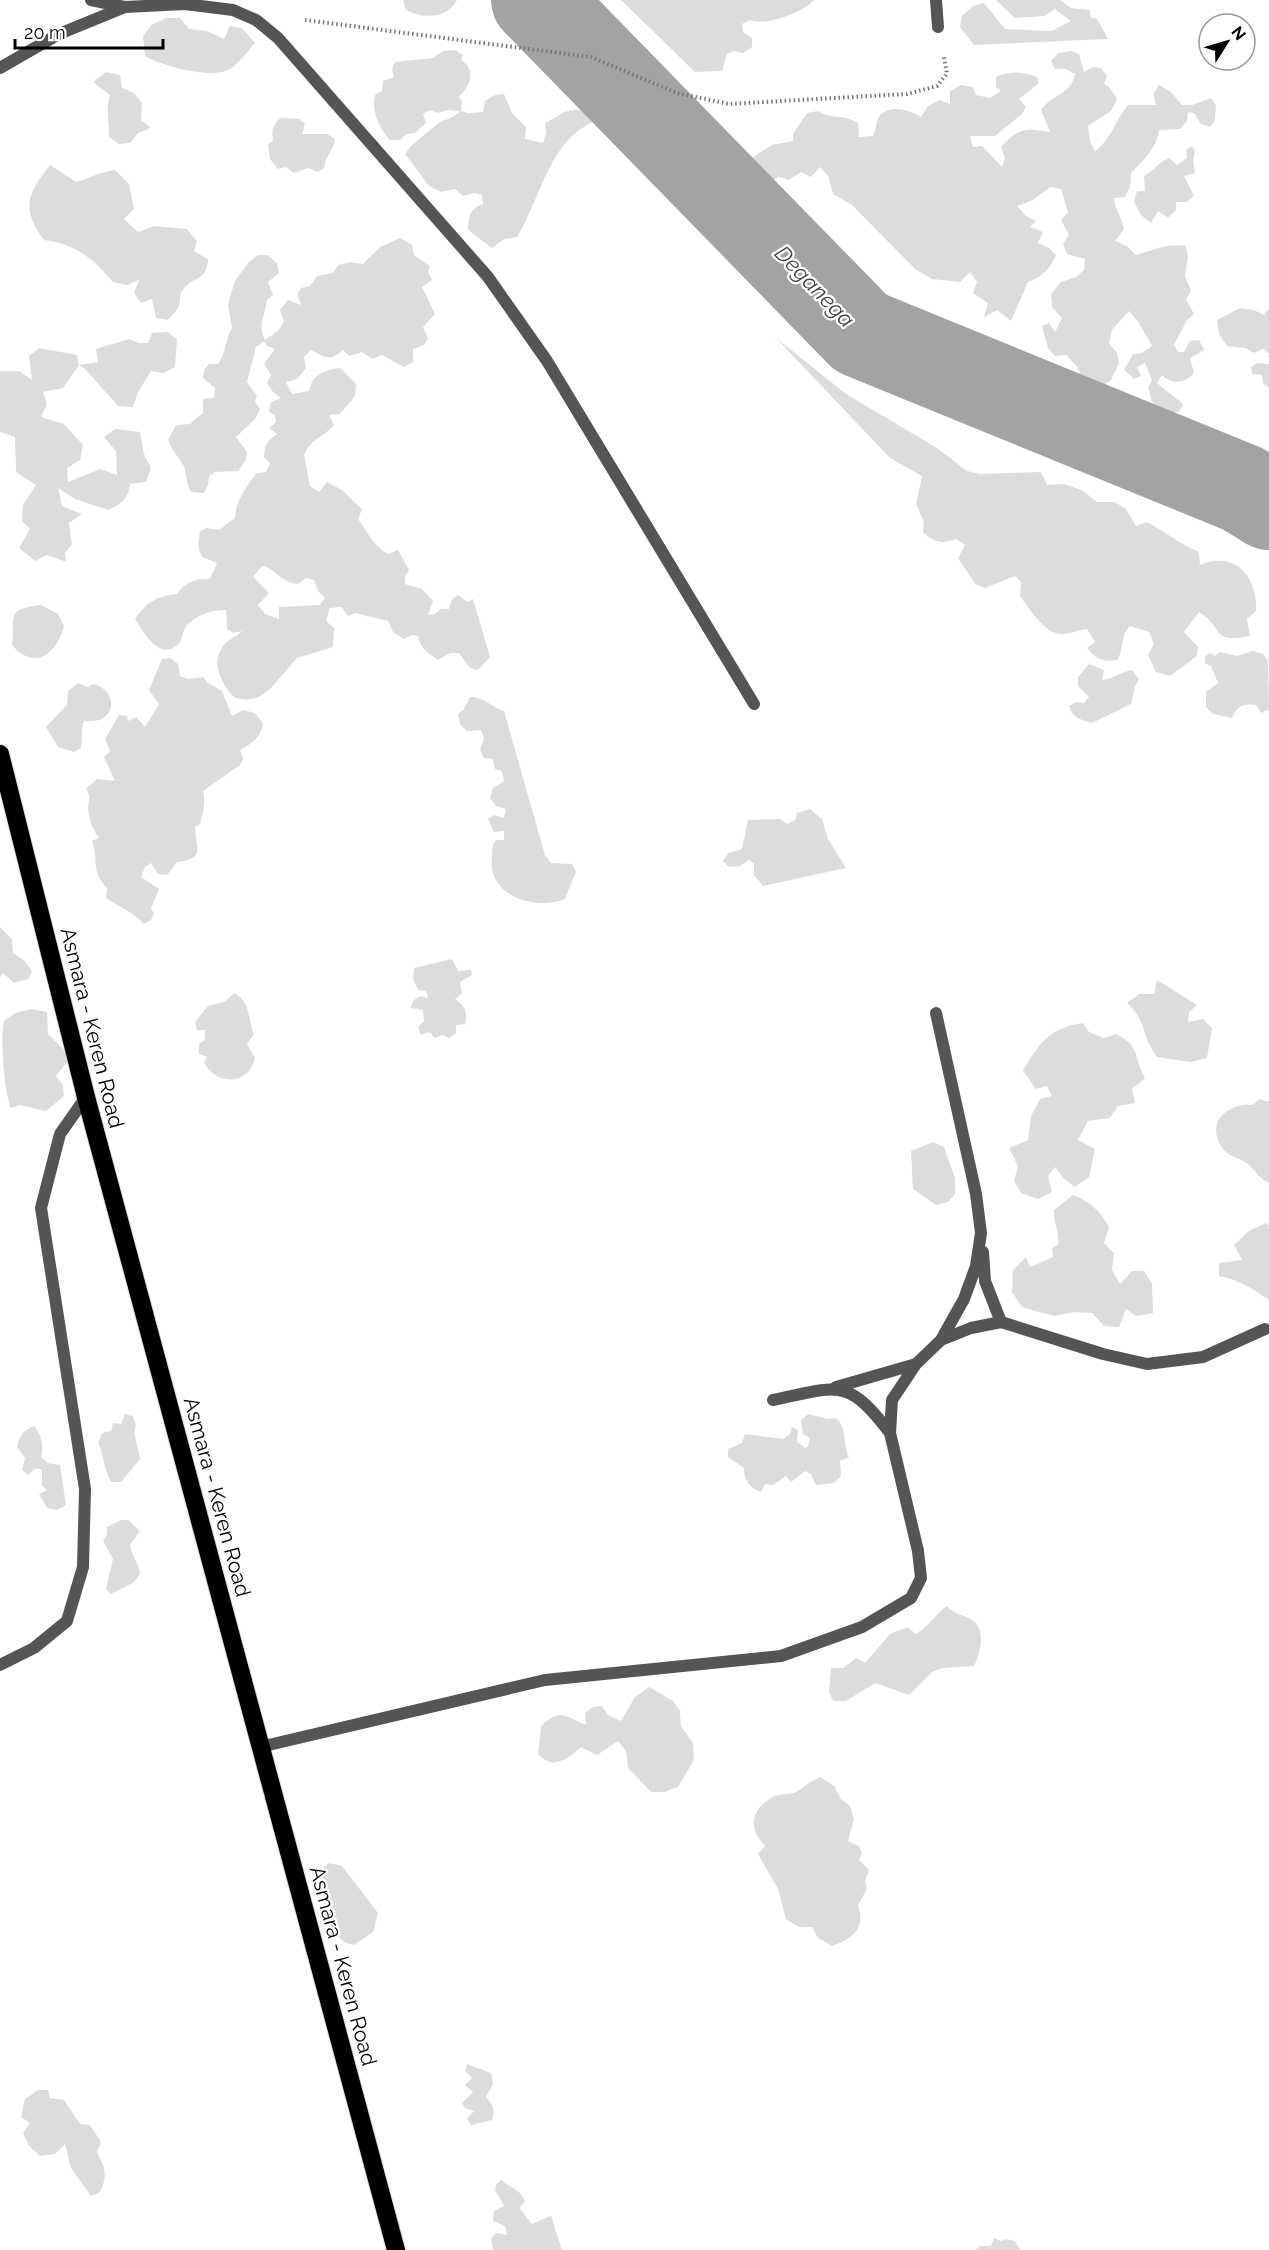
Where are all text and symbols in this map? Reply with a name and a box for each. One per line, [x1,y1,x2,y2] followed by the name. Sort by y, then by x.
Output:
[15,12,164,50] scale bar
[1197,12,1257,72] north arrow
[24,22,66,43] text: 20 m
[1227,23,1250,44] text: N
[770,240,860,332] water label: Deganega
[55,925,130,1131] street label: Asmara - Keren Road
[179,1394,256,1599] street label: Asmara - Keren Road
[305,1863,382,2068] street label: Asmara - Keren Road

